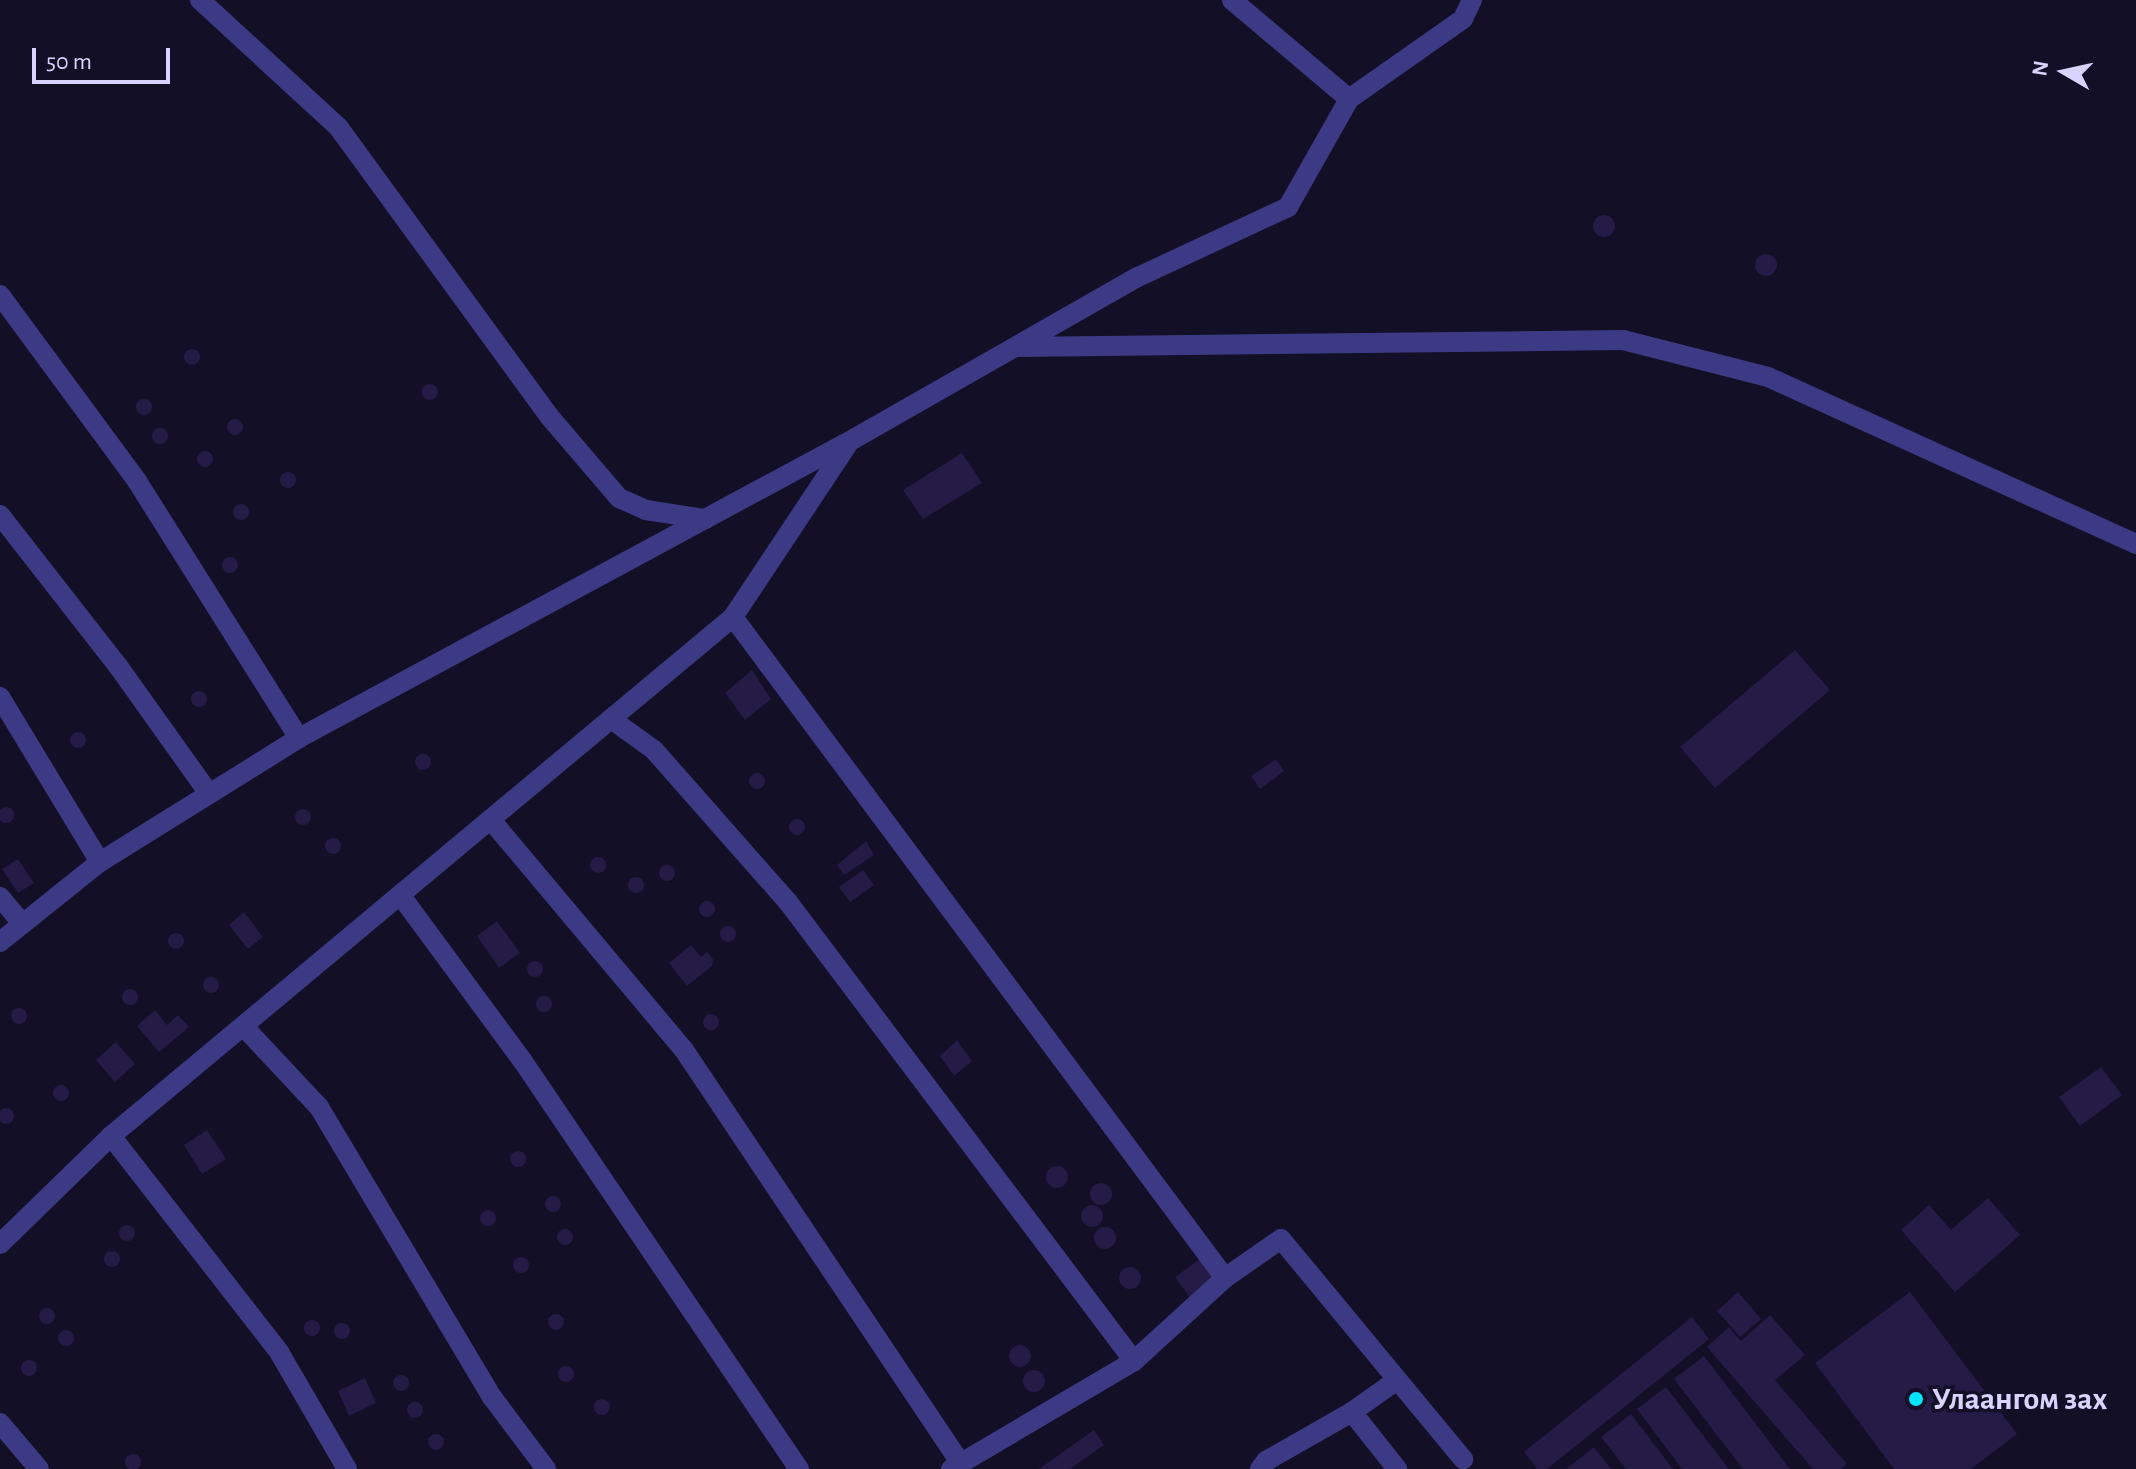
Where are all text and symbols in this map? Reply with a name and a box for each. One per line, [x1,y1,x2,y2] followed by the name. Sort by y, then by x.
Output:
[36,32,174,82] scale bar
[2024,32,2104,112] north arrow
[46,50,92,74] text: 50 m
[2028,59,2052,78] text: N
[1932,1380,2107,1418] place label: Улаангом зах
[1907,1390,1925,1408] marker: Улаангом зах

